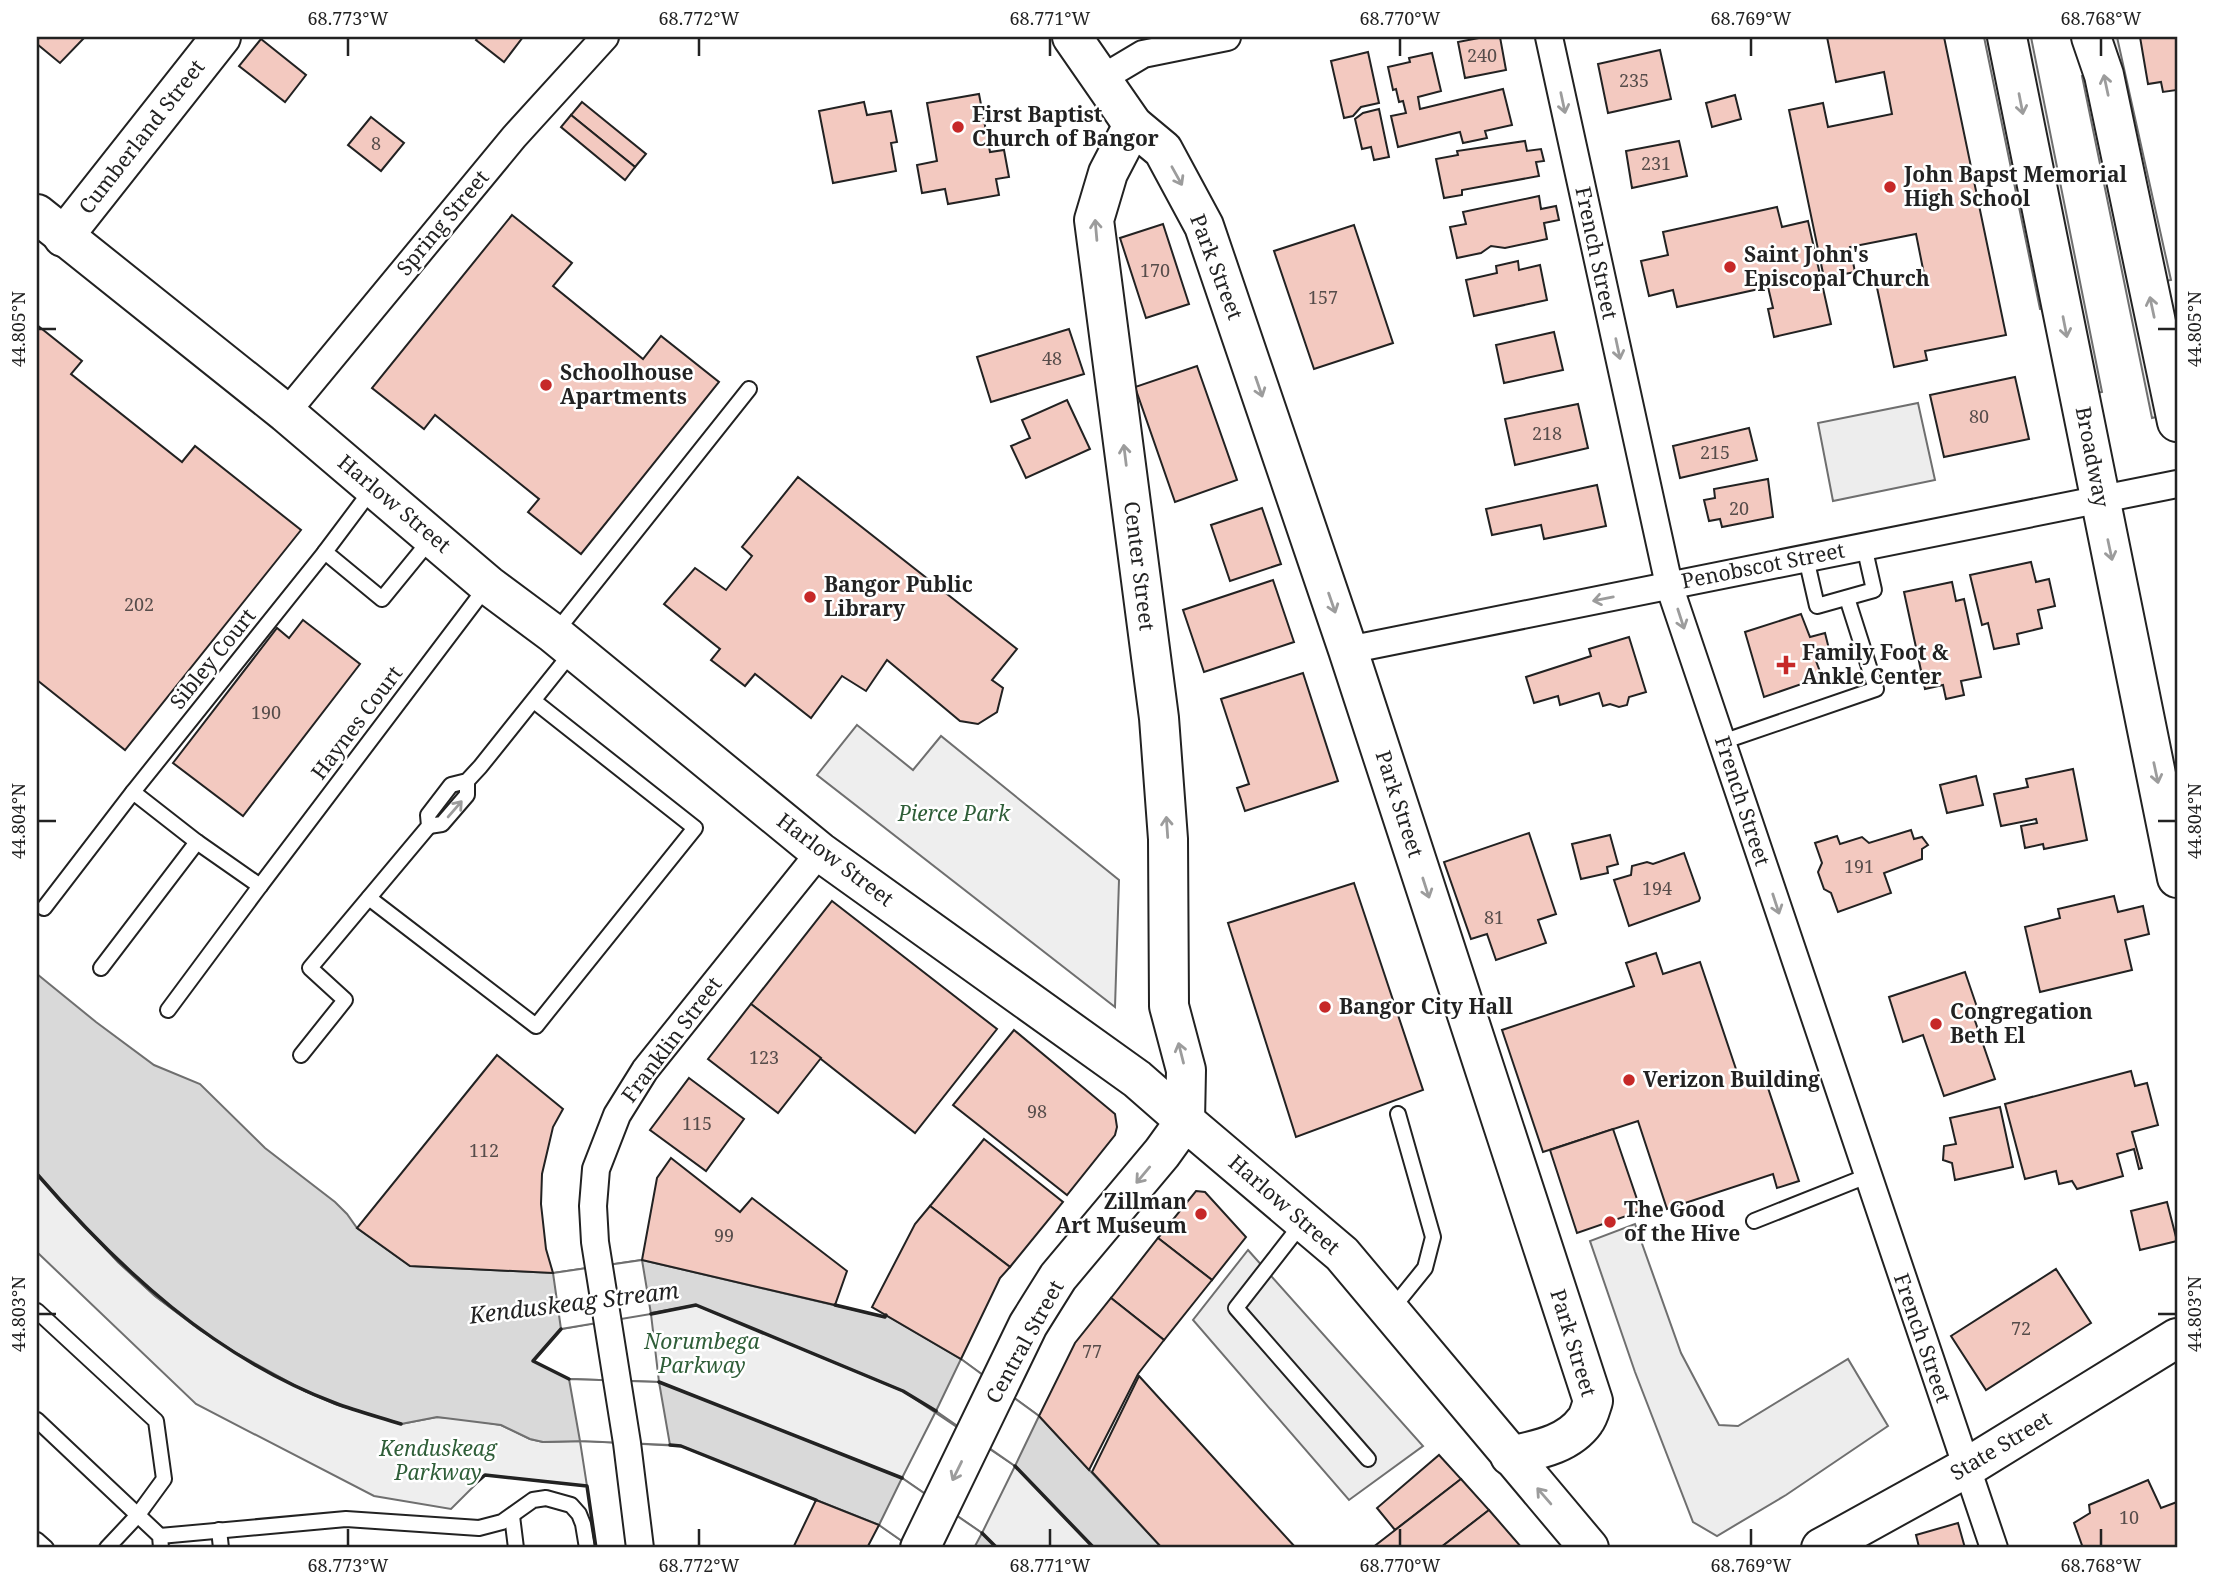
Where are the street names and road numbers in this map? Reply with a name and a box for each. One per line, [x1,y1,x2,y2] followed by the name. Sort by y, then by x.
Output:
[72,53,210,219] street label: Cumberland Street
[390,164,495,281] street label: Spring Street
[1569,184,1625,322] street label: French Street
[1184,210,1250,323] street label: Park Street
[2070,404,2116,510] street label: Broadway
[332,448,457,559] street label: Harlow Street
[1118,500,1162,632] street label: Center Street
[1679,535,1847,595] street label: Penobscot Street
[163,602,261,714] street label: Sibley Court
[304,660,408,785] street label: Haynes Court
[1709,732,1777,869] street label: French Street
[1370,747,1430,861] street label: Park Street
[772,806,900,912] street label: Harlow Street
[615,971,728,1108] street label: Franklin Street
[1223,1148,1346,1260] street label: Harlow Street
[1888,1269,1958,1406] street label: French Street
[979,1275,1070,1408] street label: Central Street
[1544,1286,1604,1400] street label: Park Street
[1945,1404,2056,1486] street label: State Street

